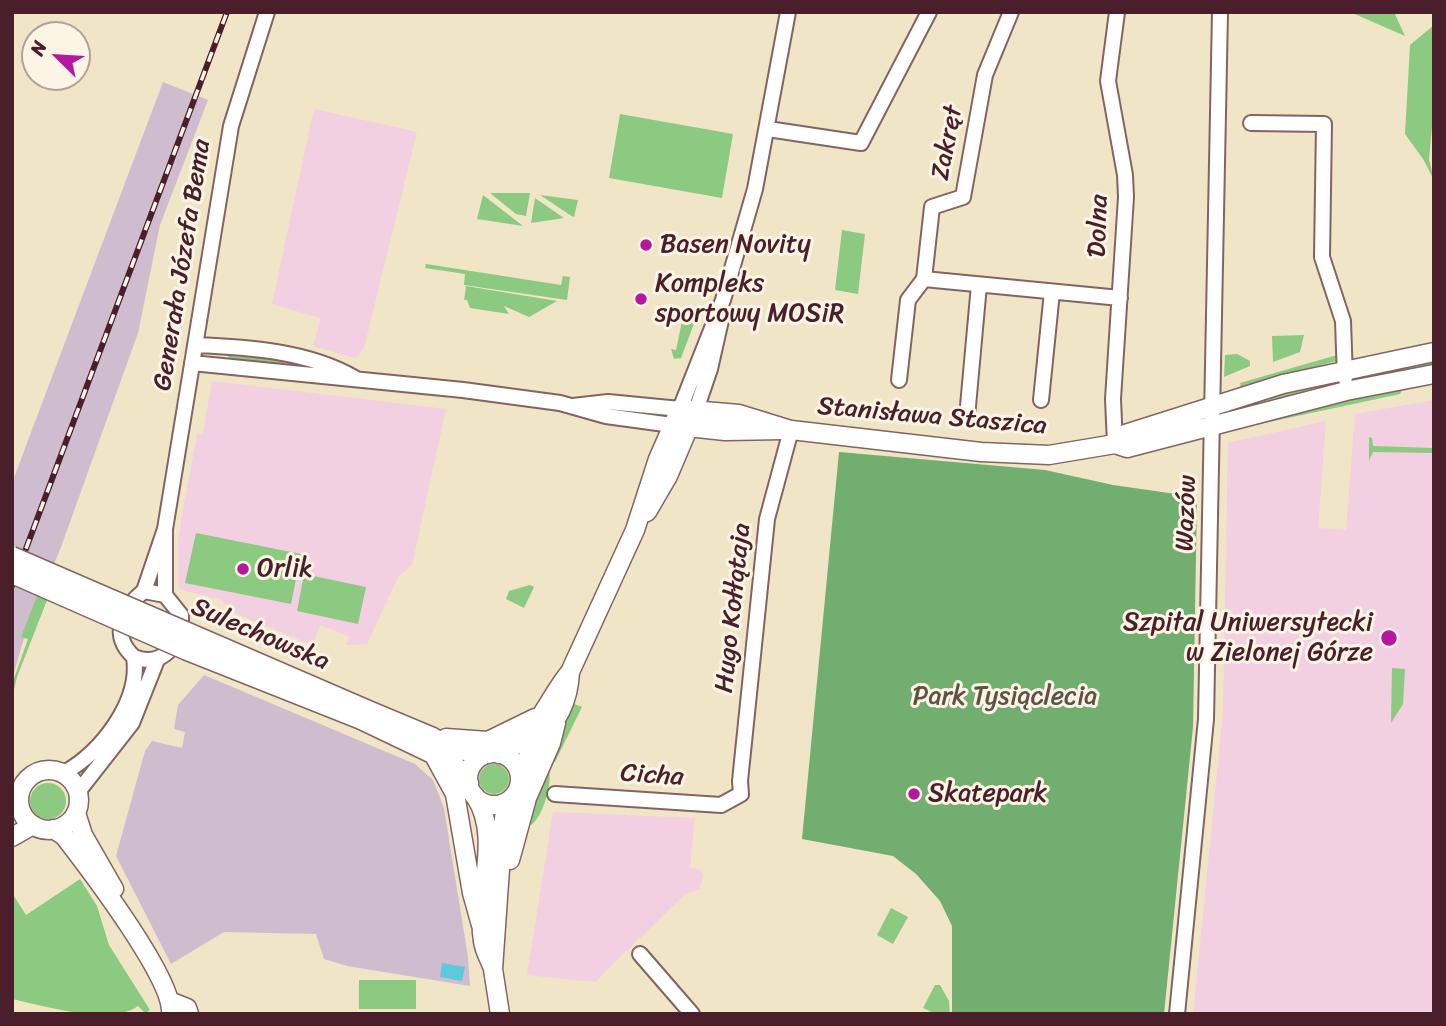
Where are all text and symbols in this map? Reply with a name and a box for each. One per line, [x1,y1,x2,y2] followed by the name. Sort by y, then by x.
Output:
[21,21,91,91] north arrow
[20,35,56,61] text: N
[925,103,971,183] street label: Zakręt
[148,137,218,393] street label: Generała Józefa Bema
[1082,194,1116,258] street label: Dolna
[660,229,811,261] place label: Basen Novity
[638,237,654,253] marker: Basen Novity
[655,268,844,330] place label: Kompleks sportowy MOSiR
[633,291,649,307] marker: Kompleks sportowy MOSiR
[816,391,1048,443] street label: Stanisława Staszica
[1170,474,1204,552] street label: Wazów
[710,522,758,694] street label: Hugo Kołłątaja
[257,553,313,585] place label: Orlik
[235,561,251,577] marker: Orlik
[186,592,334,678] street label: Sulechowska
[1123,607,1373,668] place label: Szpital Uniwersytecki w Zielonej Górze
[1379,628,1399,648] marker: Szpital Uniwersytecki w Zielonej Górze
[913,681,1097,713] park label: Park Tysiąclecia
[619,758,685,794] street label: Cicha
[928,778,1047,810] place label: Skatepark
[906,786,922,802] marker: Skatepark

